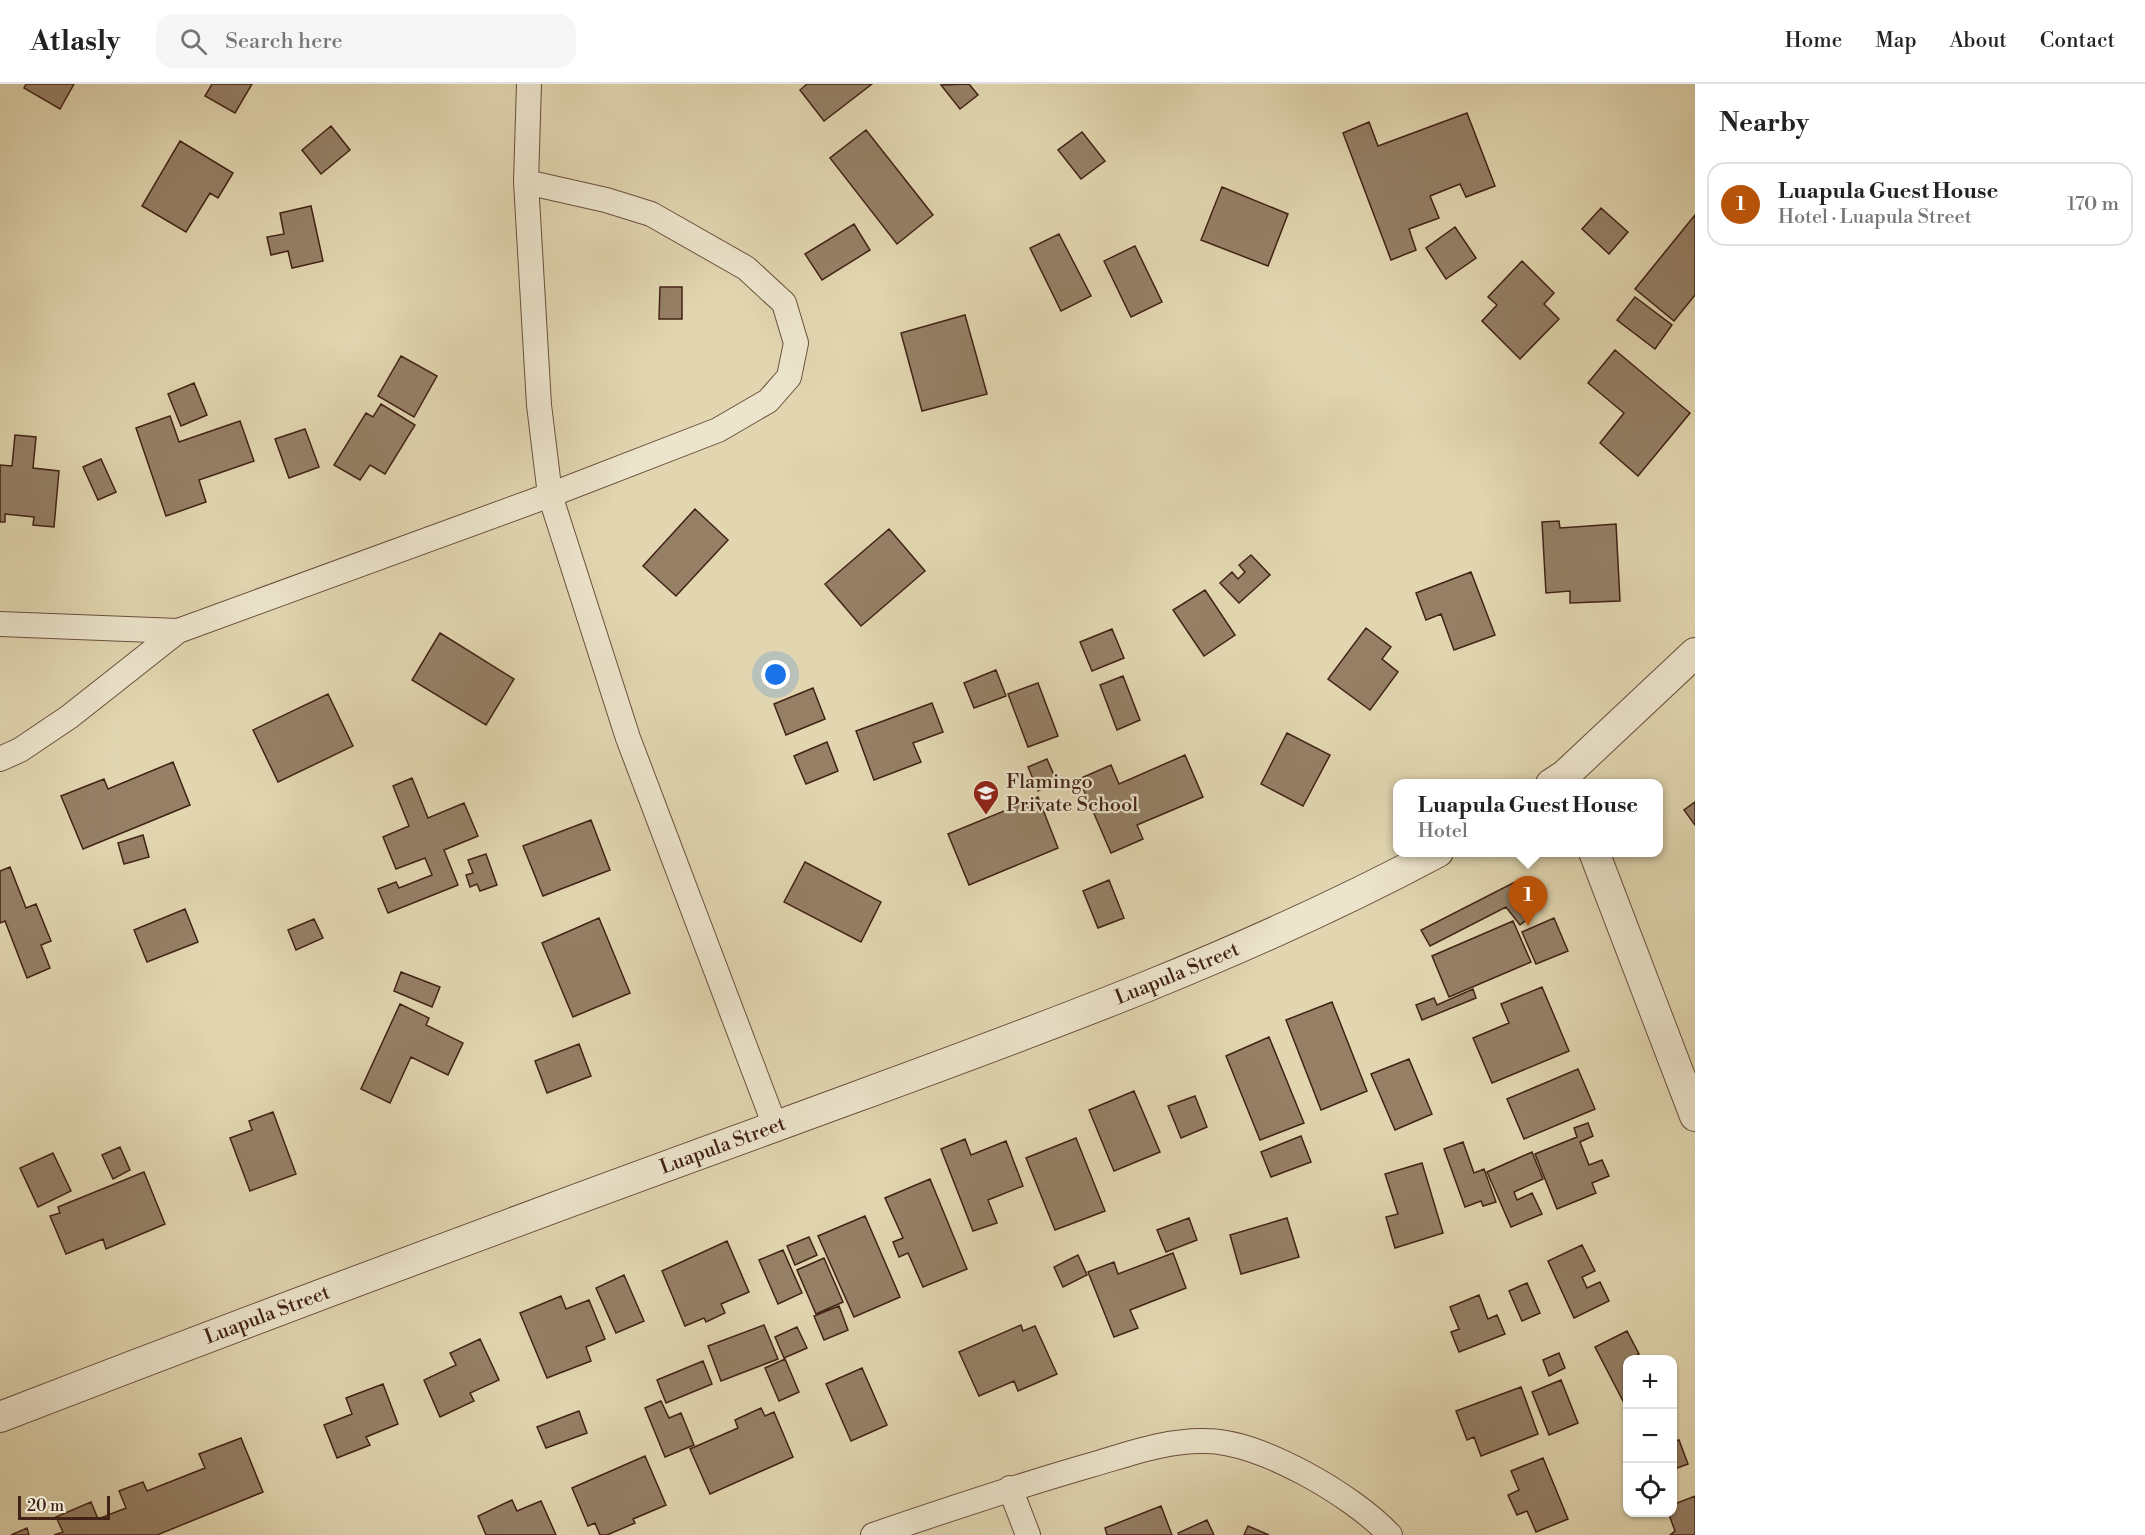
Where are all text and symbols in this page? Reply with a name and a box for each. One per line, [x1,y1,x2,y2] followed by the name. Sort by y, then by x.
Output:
[156,14,576,68] search box
[30,24,120,59] text: Atlasly
[177,25,210,58] icon: search
[225,28,343,55] text: Search here
[1785,28,1842,54] text: Home
[1875,28,1917,54] text: Map
[1950,28,2007,54] text: About
[2040,28,2115,54] text: Contact
[1719,107,1809,139] text: Nearby
[1778,178,1998,205] text: Luapula Guest House
[1736,192,1745,217] text: 1
[2067,192,2119,217] text: 170 m
[1778,205,1972,230] text: Hotel · Luapula Street
[761,660,790,689] your location
[1006,770,1138,818] place label: Flamingo Private School
[971,778,1001,816] school or university icon: Flamingo Private School
[1393,779,1663,857] popup
[1418,792,1638,819] text: Luapula Guest House
[1418,819,1468,844] text: Hotel
[1508,876,1547,926] pin: 1
[1111,937,1243,1010] street label: Luapula Street
[656,1111,789,1180] street label: Luapula Street
[201,1280,333,1350] street label: Luapula Street
[1623,1355,1677,1517] map controls
[1623,1355,1677,1409] button: +
[1623,1409,1677,1463] button: −
[1623,1463,1677,1517] button: locate
[18,1493,110,1520] scale bar
[27,1496,64,1516] text: 20 m

